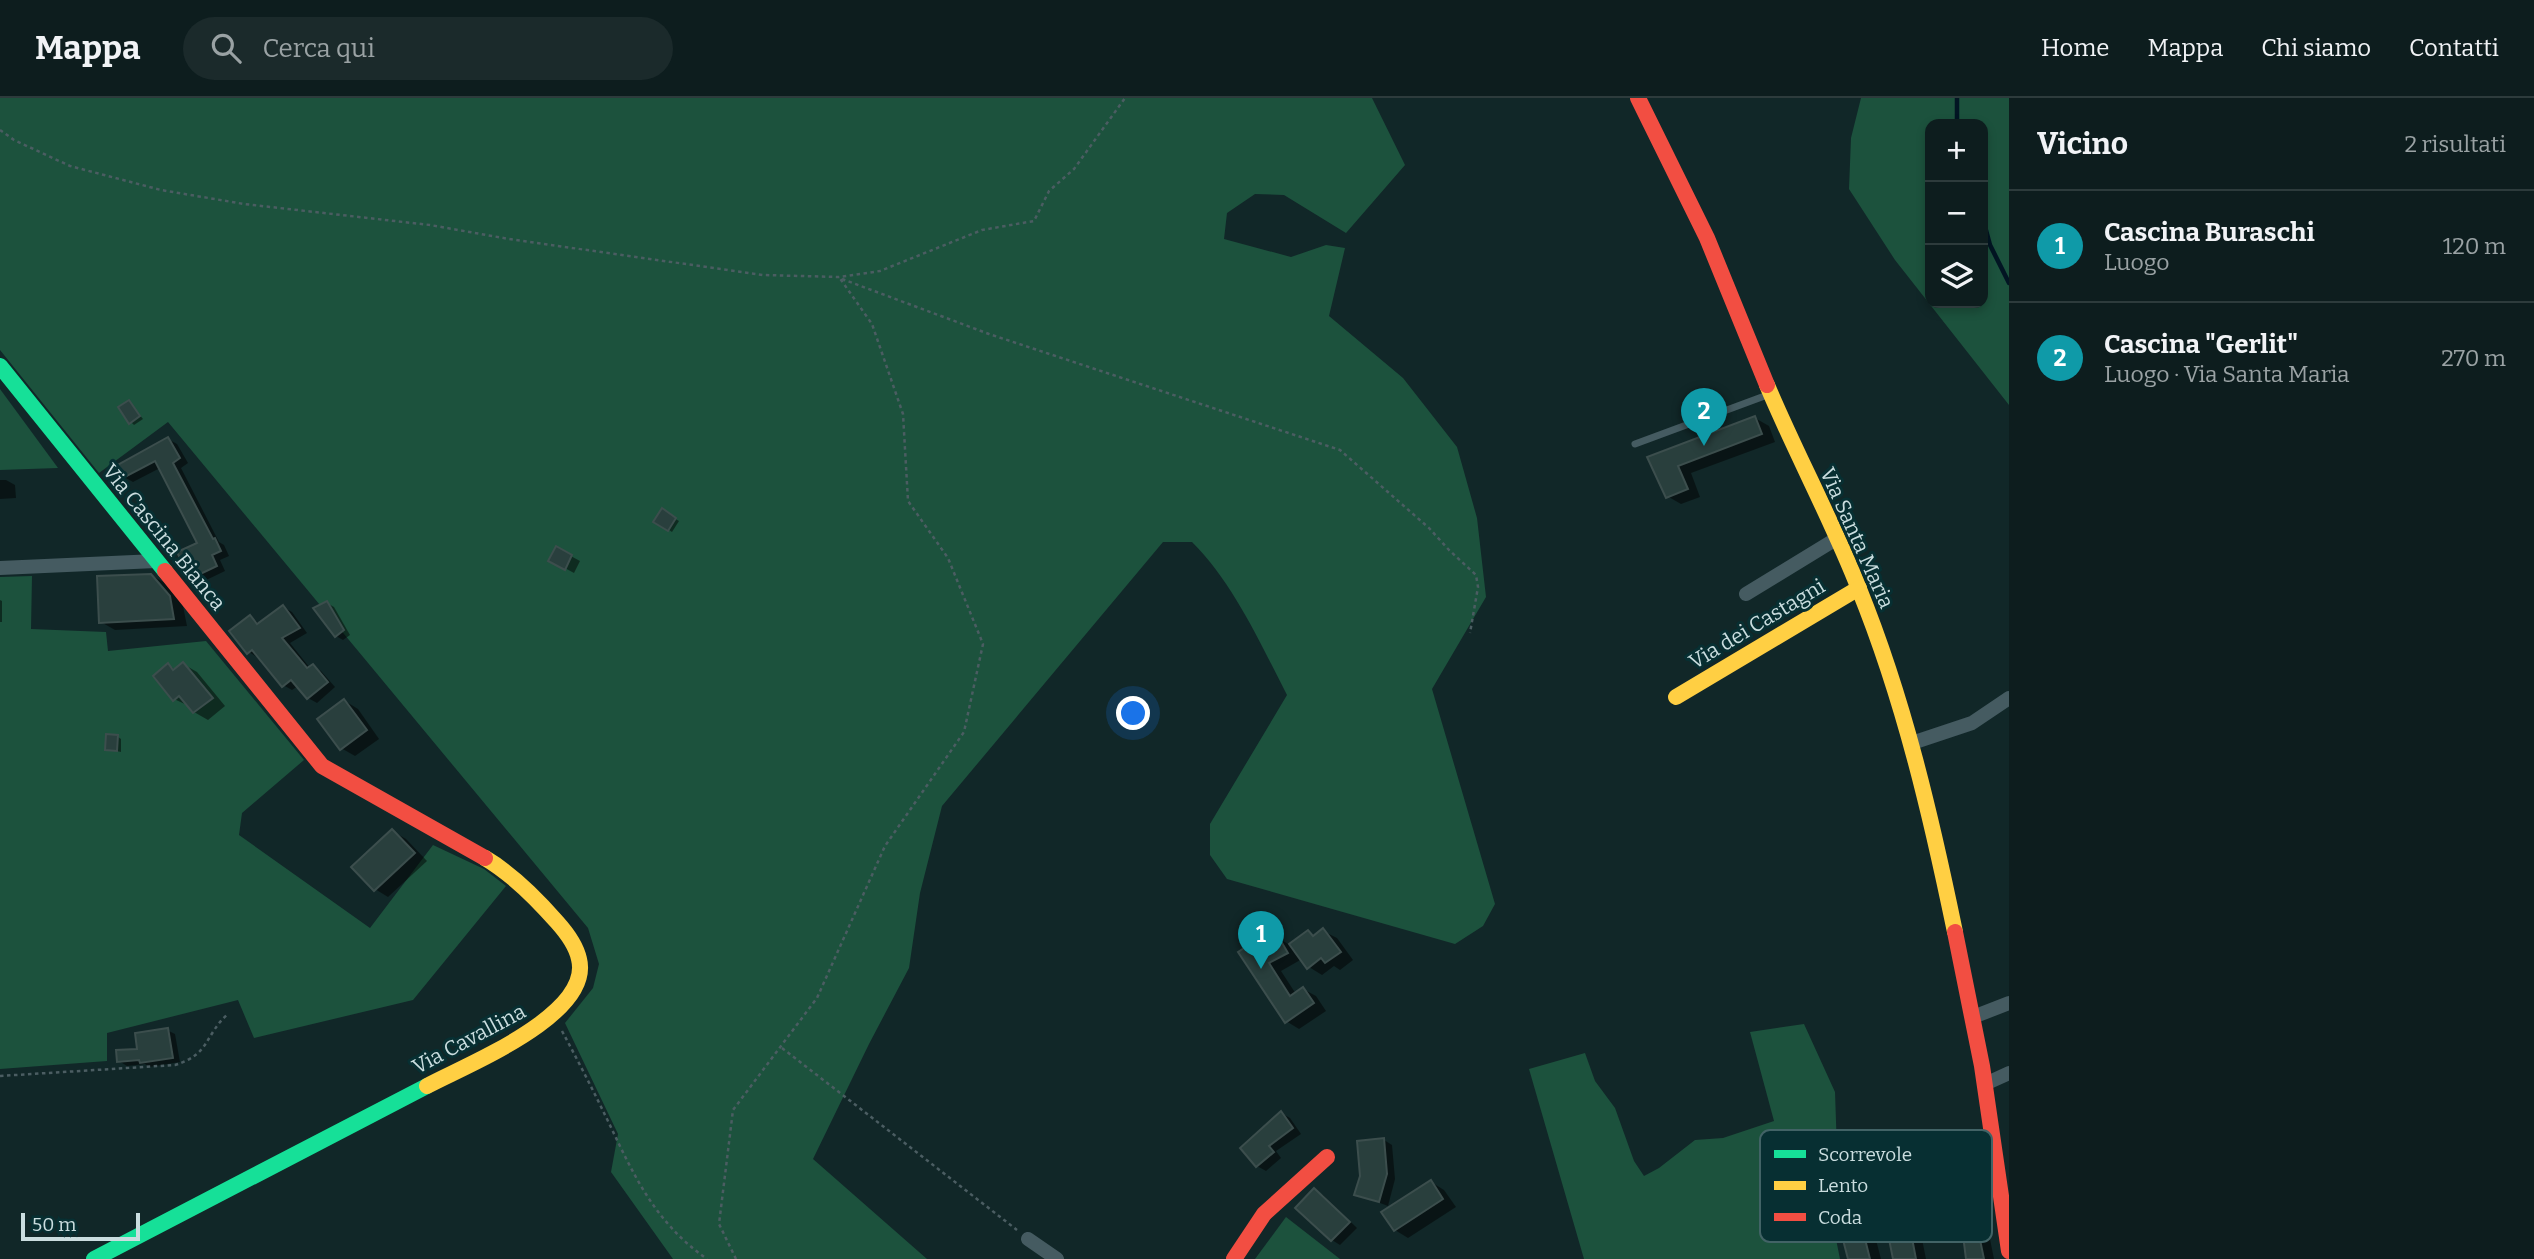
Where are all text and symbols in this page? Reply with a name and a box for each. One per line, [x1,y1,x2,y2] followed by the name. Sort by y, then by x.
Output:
[183,17,673,80] search box
[35,28,141,68] text: Mappa
[207,29,245,67] icon: search
[263,33,375,64] text: Cerca qui
[2041,34,2109,62] text: Home
[2147,34,2223,62] text: Mappa
[2261,34,2371,62] text: Chi siamo
[2409,34,2499,62] text: Contatti
[1925,119,1988,308] map controls
[1925,119,1988,182] button: +
[2037,126,2128,162] text: Vicino
[2404,130,2506,158] text: 2 risultati
[1925,182,1988,245] button: −
[2104,217,2315,248] text: Cascina Buraschi
[2055,232,2065,260] text: 1
[2443,232,2506,260] text: 120 m
[1925,245,1988,308] button: layers
[2104,248,2170,276] text: Luogo
[2104,329,2298,360] text: Cascina "Gerlit"
[2054,344,2066,372] text: 2
[2441,344,2506,372] text: 270 m
[2104,360,2350,388] text: Luogo · Via Santa Maria
[1681,388,1727,446] pin: 2
[97,458,232,616] street label: Via Cascina Bianca
[1814,463,1900,613] street label: Via Santa Maria
[1684,573,1830,675] street label: Via dei Castagni
[1116,696,1150,730] your location
[1238,911,1284,969] pin: 1
[408,998,531,1080] street label: Via Cavallina
[1760,1130,1992,1242] legend
[1818,1143,1912,1166] text: Scorrevole
[1818,1174,1868,1197] text: Lento
[1818,1206,1863,1229] text: Coda
[21,1210,140,1242] scale bar
[32,1213,76,1236] text: 50 m

